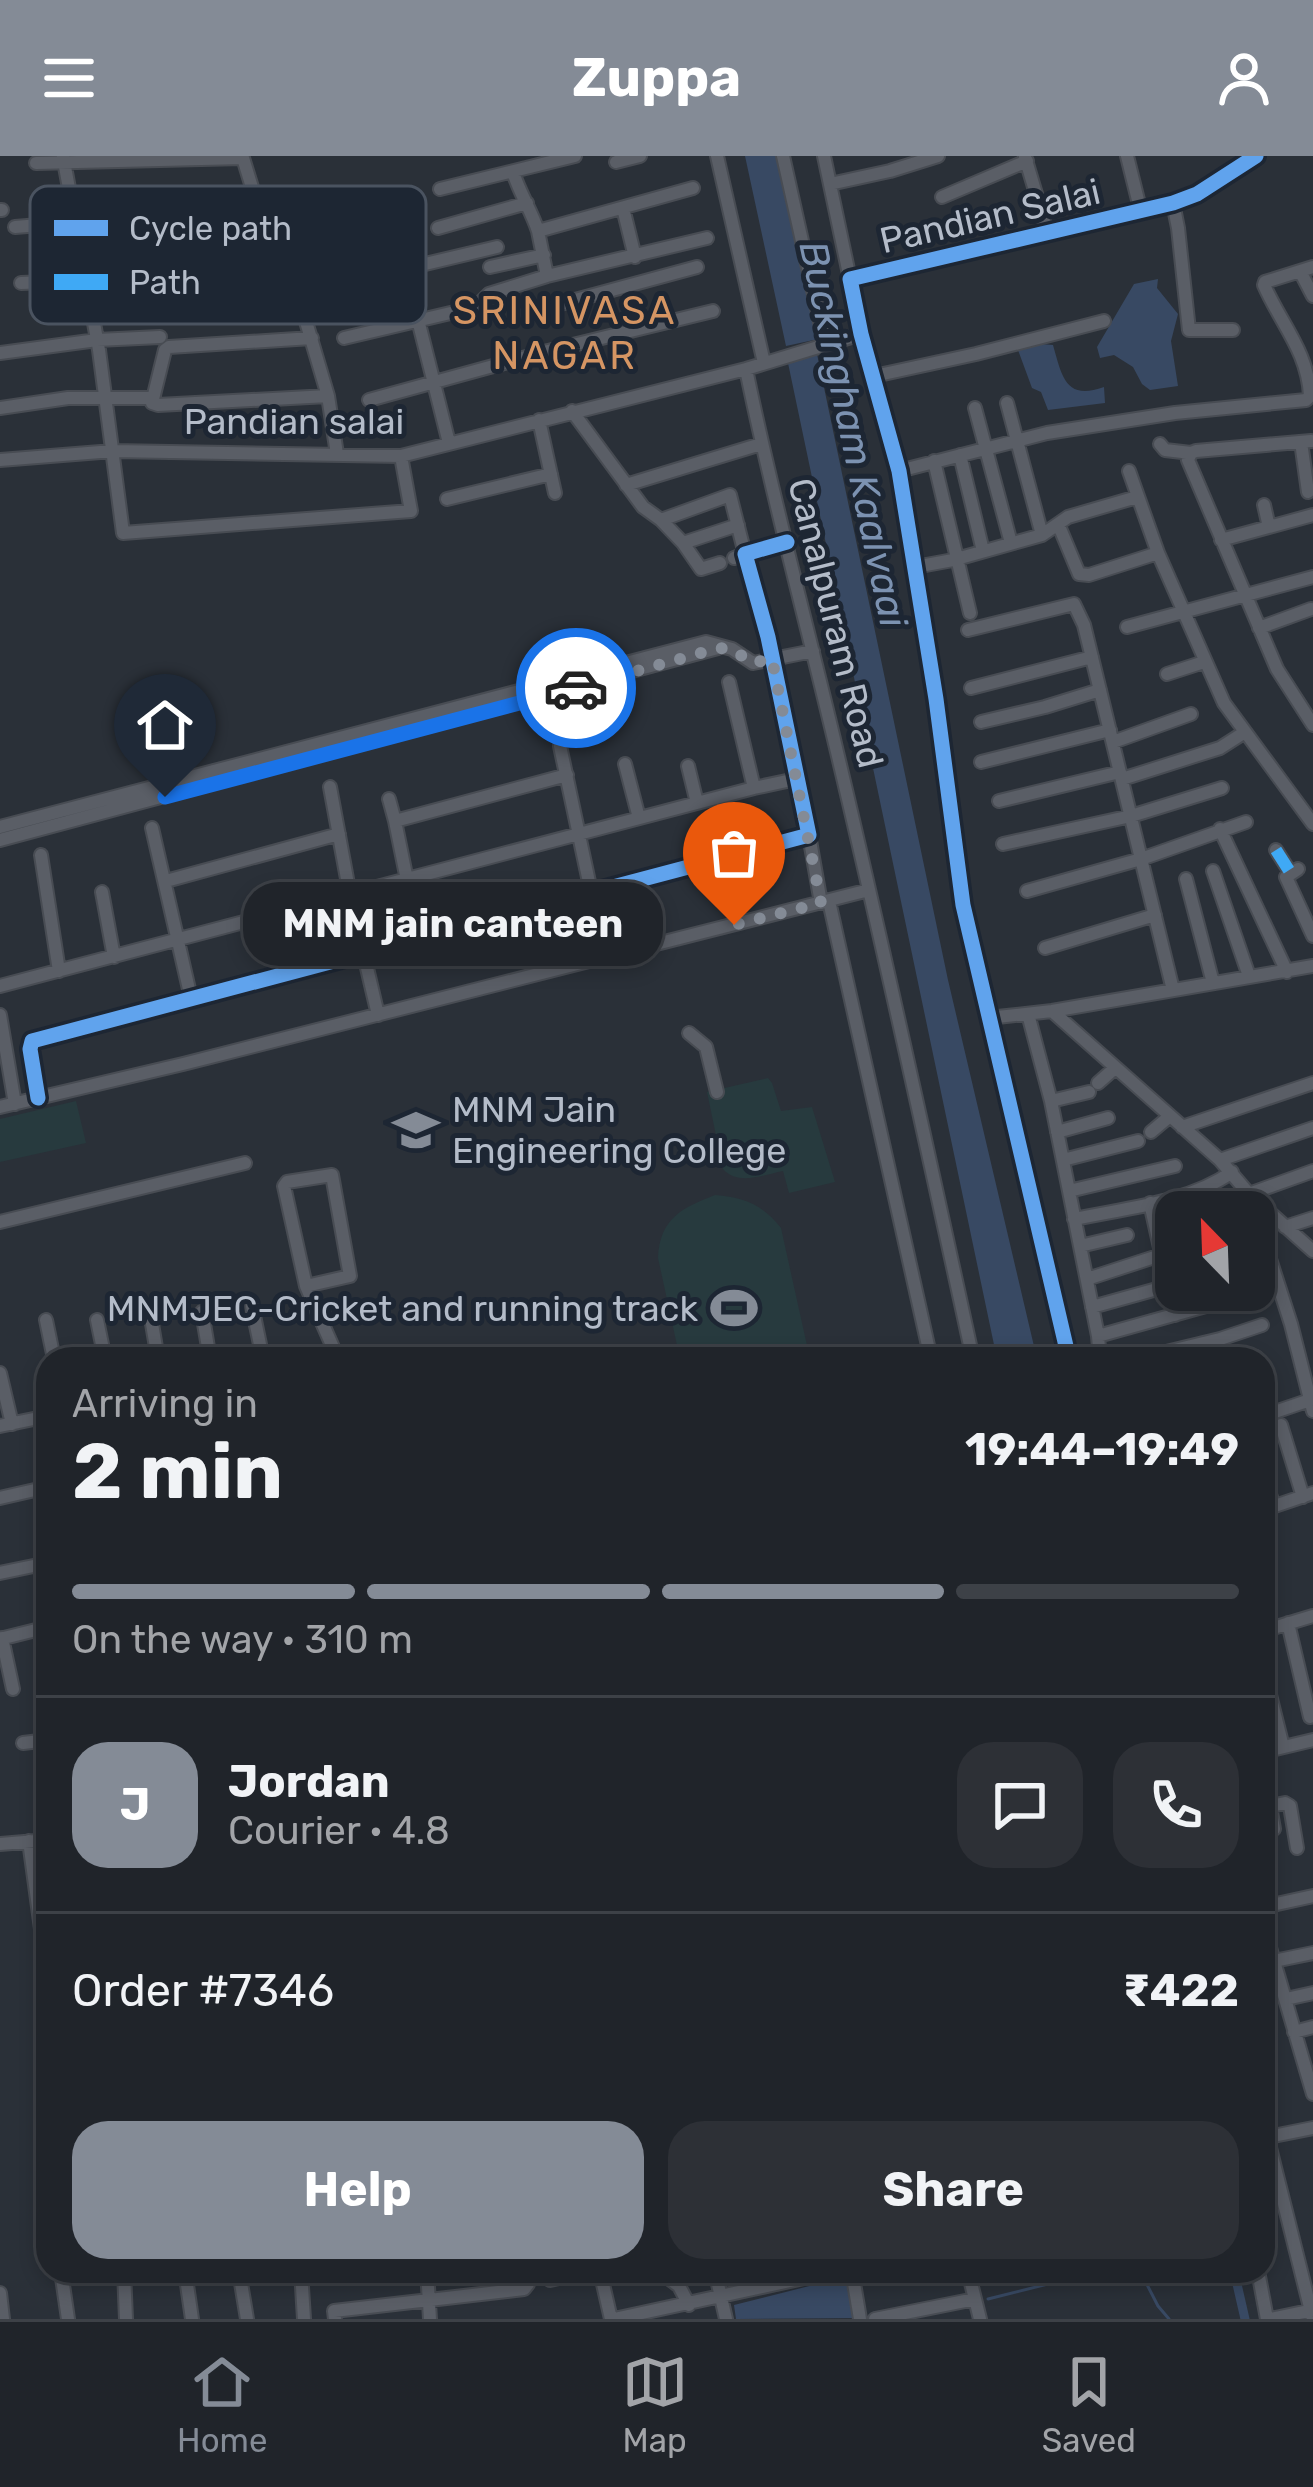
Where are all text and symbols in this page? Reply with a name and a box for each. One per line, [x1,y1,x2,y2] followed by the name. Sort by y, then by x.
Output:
[36,45,102,111] icon: menu
[1211,45,1277,111] icon: person
[572,46,741,110] text: Zuppa
[876,170,1104,262] street label: Pandian Salai
[30,186,426,324] legend
[129,209,292,248] text: Cycle path
[790,237,917,633] water label: Buckingham Kaalvaai
[129,263,201,302] text: Path
[453,288,677,379] district label: SRINIVASA NAGAR
[184,400,404,443] street label: Pandian salai
[779,474,893,772] street label: Canalpuram Road
[516,628,636,748] courier
[543,655,609,721] icon: car
[114,674,216,797] pin
[132,692,198,758] icon: home
[683,802,785,925] pin
[701,820,767,886] icon: bag
[242,883,662,967] callout: MNM jain canteen
[283,901,623,947] text: MNM jain canteen
[452,1088,786,1172] place label: MNM Jain Engineering College
[391,1105,441,1155] school or university icon: MNM Jain Engineering College
[1155,1191,1275,1311] north arrow
[1155,1191,1275,1311] map controls
[709,1283,759,1333] sports icon: MNMJEC-Cricket and running track
[107,1287,698,1330] place label: MNMJEC-Cricket and running track
[72,1381,258,1427] text: Arriving in
[965,1423,1239,1476] text: 19:44–19:49
[72,1425,283,1518] text: 2 min
[72,1617,413,1663] text: On the way · 310 m
[957,1742,1083,1868] button: chat
[1113,1742,1239,1868] button: phone
[228,1755,390,1808] text: Jordan
[120,1778,150,1831] text: J
[228,1808,450,1854] text: Courier · 4.8
[72,1964,334,2017] text: Order #7346
[1123,1964,1239,2017] text: ₹422
[72,2121,644,2259] button: Help
[668,2121,1239,2259] button: Share
[177,2349,267,2460] tab: Home
[622,2349,688,2460] tab: Map
[1042,2349,1136,2460] tab: Saved

